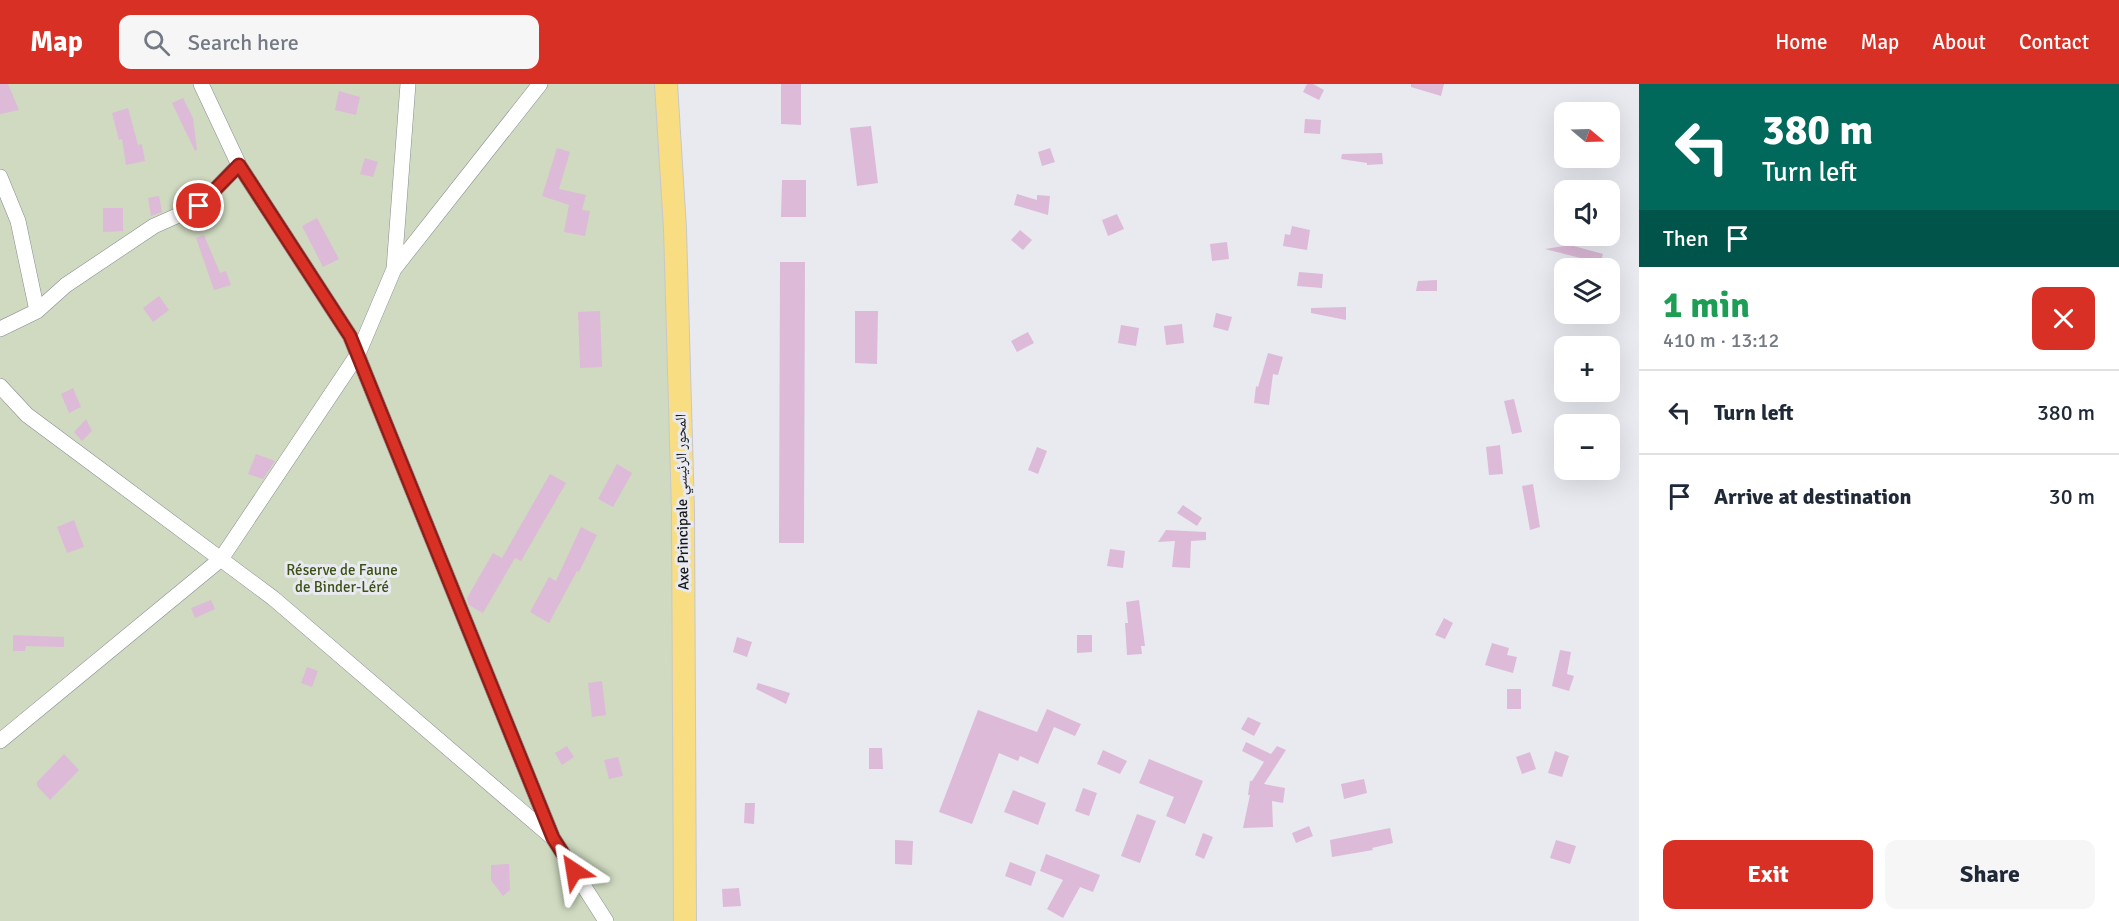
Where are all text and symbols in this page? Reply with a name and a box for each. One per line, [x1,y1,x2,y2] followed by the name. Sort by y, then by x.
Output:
[119,15,539,69] search box
[30,25,83,59] text: Map
[140,26,173,59] icon: search
[188,29,299,56] text: Search here
[1775,29,1828,55] text: Home
[1861,29,1899,55] text: Map
[1932,29,1986,55] text: About
[2019,29,2089,55] text: Contact
[1554,102,1620,168] north arrow
[1554,102,1620,480] map controls
[1762,105,1873,156] text: 380 m
[1663,108,1741,186] icon: left
[1762,156,1857,189] text: Turn left
[173,180,224,231] pin
[1554,180,1620,246] button: sound
[182,189,215,222] icon: arrive
[1721,222,1754,255] icon: arrive
[1663,225,1709,252] text: Then
[1554,258,1620,324] button: layers
[1663,283,1750,328] text: 1 min
[2032,287,2095,350] button: close
[1663,328,1779,353] text: 410 m · 13:12
[1554,336,1620,402] button: +
[1663,396,1696,429] icon: left
[1714,399,1794,426] text: Turn left
[2037,399,2095,426] text: 380 m
[671,414,695,590] street label: Axe Principale المحور الرئيسي
[1554,414,1620,480] button: −
[1663,480,1696,513] icon: arrive
[1714,483,1911,510] text: Arrive at destination
[2049,483,2095,510] text: 30 m
[286,561,398,596] park label: Réserve de Faune de Binder-Léré
[542,839,606,903] position arrow
[1663,840,1873,909] button: Exit
[1885,840,2095,909] button: Share

